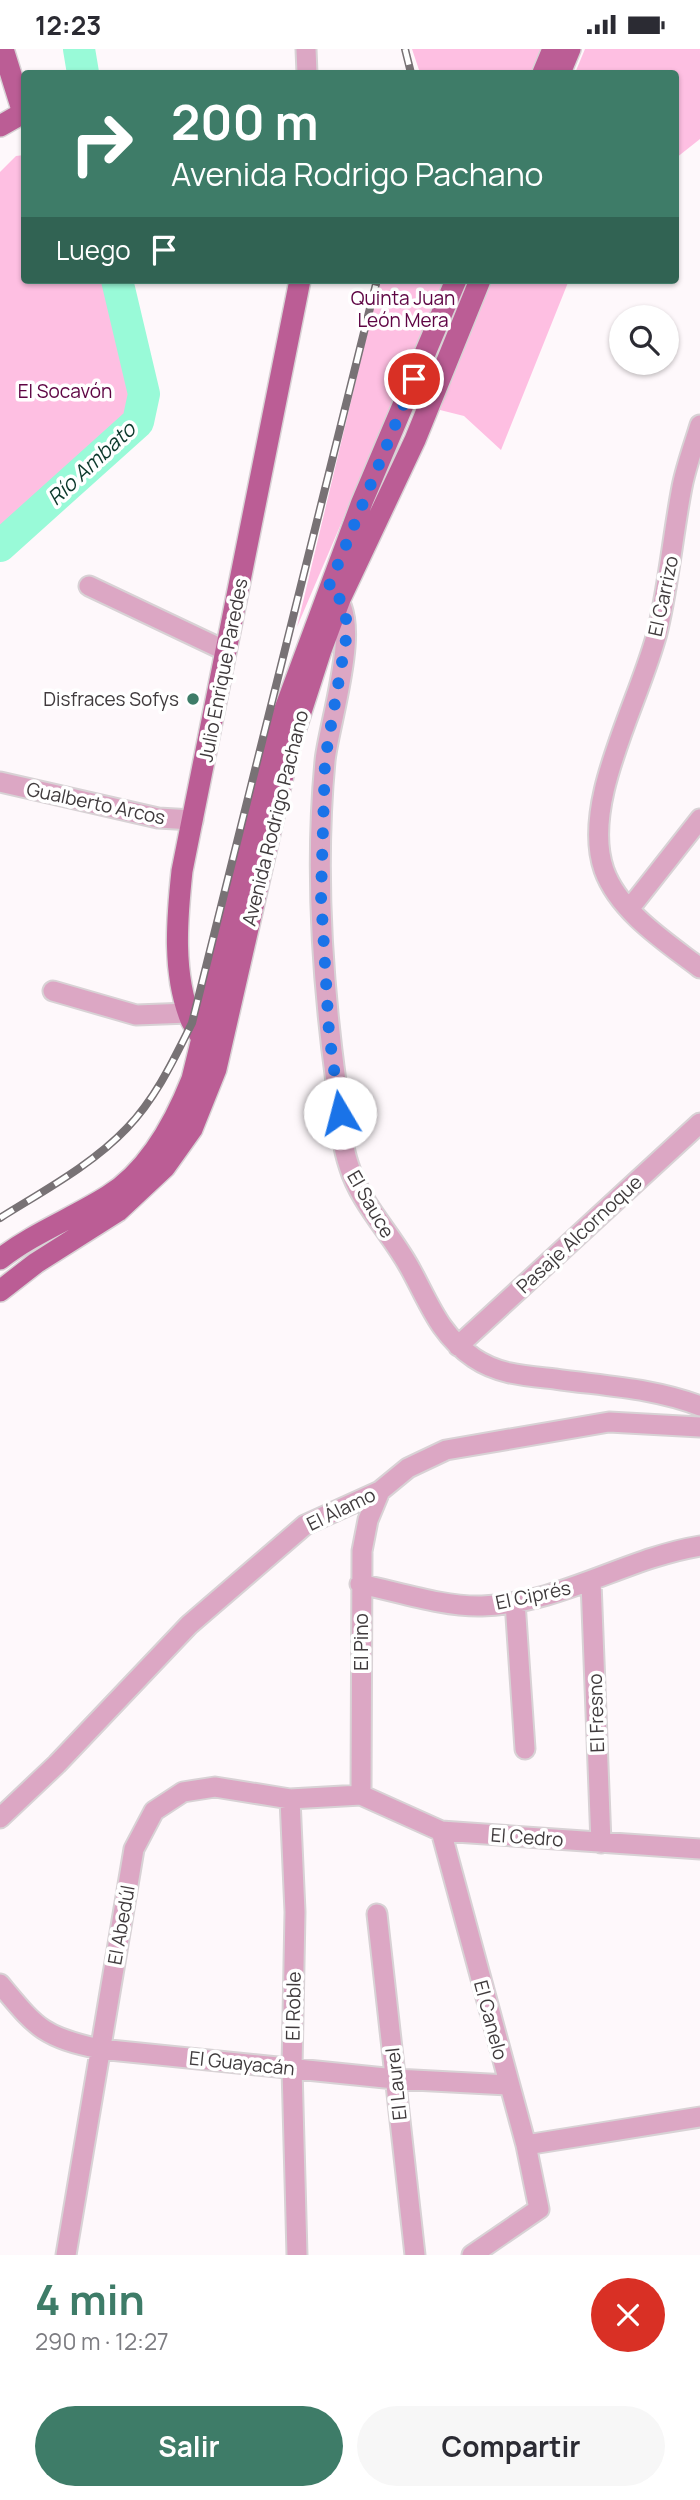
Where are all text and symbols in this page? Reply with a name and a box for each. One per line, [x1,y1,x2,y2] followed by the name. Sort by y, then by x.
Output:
[35,7,101,43] text: 12:23
[171,88,319,155] text: 200 m
[56,98,147,189] icon: right
[171,152,543,196] text: Avenida Rodrigo Pachano
[145,231,183,269] icon: arrive
[56,232,131,268] text: Luego
[351,285,455,333] park label: Quinta Juan León Mera
[609,305,679,375] map controls
[609,305,679,375] button: search
[384,349,444,409] pin
[395,360,433,398] icon: arrive
[18,378,112,404] park label: El Socavón
[41,414,142,511] water label: Río Ambato
[642,553,684,639] street label: El Carrizo
[192,576,254,764] street label: Julio Enrique Paredes
[43,686,179,712] place label: Disfraces Sofys
[185,691,201,707] marker: Disfraces Sofys
[236,708,314,928] street label: Avenida Rodrigo Pachano
[24,776,168,830] street label: Gualberto Arcos
[303,1076,377,1150] position arrow
[341,1165,401,1243] street label: El Sauce
[511,1169,647,1299] street label: Pasaje Alcornoque
[302,1481,380,1537] street label: El Álamo
[493,1574,573,1616] street label: El Ciprés
[348,1613,374,1671] street label: El Pino
[582,1673,610,1753] street label: El Fresno
[490,1821,564,1853] street label: El Cedro
[101,1883,141,1967] street label: El Abedúl
[279,1971,307,2041] street label: El Roble
[468,1977,514,2063] street label: El Canelo
[188,2045,296,2081] street label: El Guayacán
[379,2046,413,2122] street label: El Laurel
[35,2270,145,2328] text: 4 min
[591,2278,665,2352] button: close
[35,2325,169,2357] text: 290 m · 12:27
[35,2406,343,2486] button: Salir
[357,2406,665,2486] button: Compartir

